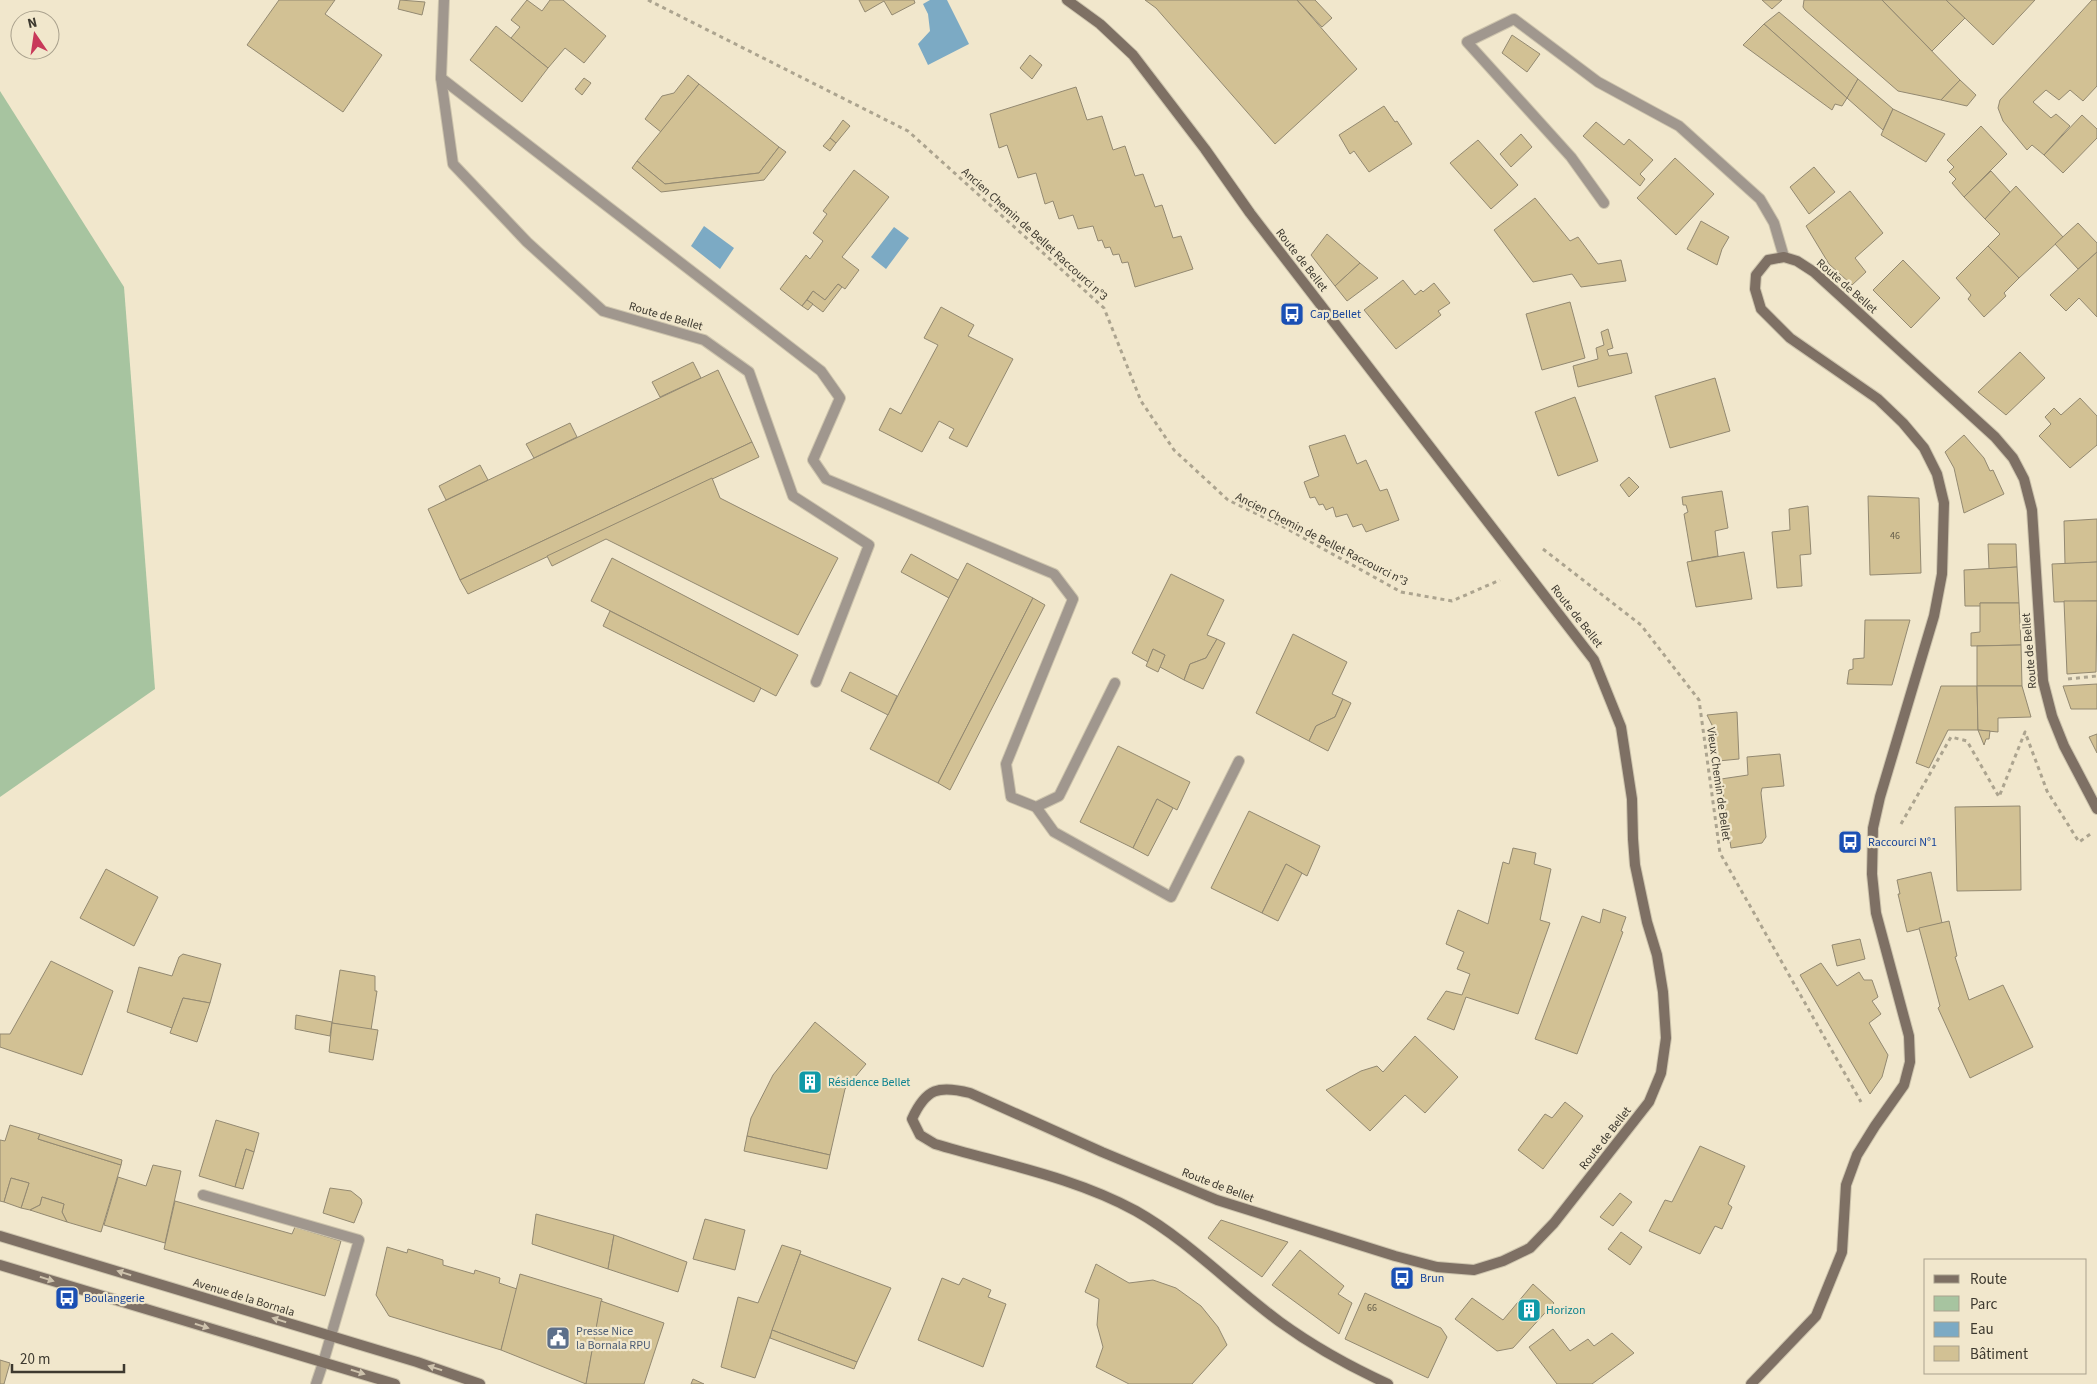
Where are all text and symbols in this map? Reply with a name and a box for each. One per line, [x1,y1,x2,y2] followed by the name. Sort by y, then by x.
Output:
[10,10,60,60] north arrow
[26,13,39,34] text: N
[958,164,1112,305] street label: Ancien Chemin de Bellet Raccourci n°3
[1272,225,1332,295] street label: Route de Bellet
[1812,255,1881,318] street label: Route de Bellet
[627,298,705,335] street label: Route de Bellet
[1279,301,1305,327] bus stop icon: Cap Bellet
[1310,306,1361,323] place label: Cap Bellet
[1233,488,1411,591] street label: Ancien Chemin de Bellet Raccourci n°3
[1890,529,1900,543] house number: 46
[1547,581,1607,651] street label: Route de Bellet
[2018,612,2041,690] street label: Route de Bellet
[1702,726,1735,842] street label: Vieux Chemin de Bellet
[1837,829,1863,855] bus stop icon: Raccourci N°1
[1868,834,1937,851] place label: Raccourci N°1
[797,1069,823,1095] building icon: Résidence Bellet
[828,1074,910,1091] place label: Résidence Bellet
[1575,1103,1635,1173] street label: Route de Bellet
[1179,1164,1256,1207] street label: Route de Bellet
[1924,1259,2087,1374] legend
[1389,1265,1415,1291] bus stop icon: Brun
[116,1269,131,1277] one-way arrow
[1970,1269,2007,1290] text: Route
[1420,1270,1444,1287] place label: Brun
[191,1274,297,1321] street label: Avenue de la Bornala
[39,1276,54,1284] one-way arrow
[54,1285,80,1311] bus stop icon: Boulangerie
[84,1290,145,1307] place label: Boulangerie
[1970,1294,1997,1315] text: Parc
[1516,1297,1542,1323] building icon: Horizon
[1367,1301,1377,1315] house number: 66
[1546,1302,1586,1319] place label: Horizon
[272,1316,287,1324] one-way arrow
[1970,1319,1994,1340] text: Eau
[195,1323,210,1331] one-way arrow
[576,1323,651,1354] place label: Presse Nice la Bornala RPU
[545,1325,571,1351] public building icon: Presse Nice la Bornala RPU
[12,1342,125,1374] scale bar
[1970,1344,2028,1365] text: Bâtiment
[20,1349,50,1370] text: 20 m
[427,1363,442,1371] one-way arrow
[351,1369,366,1377] one-way arrow

